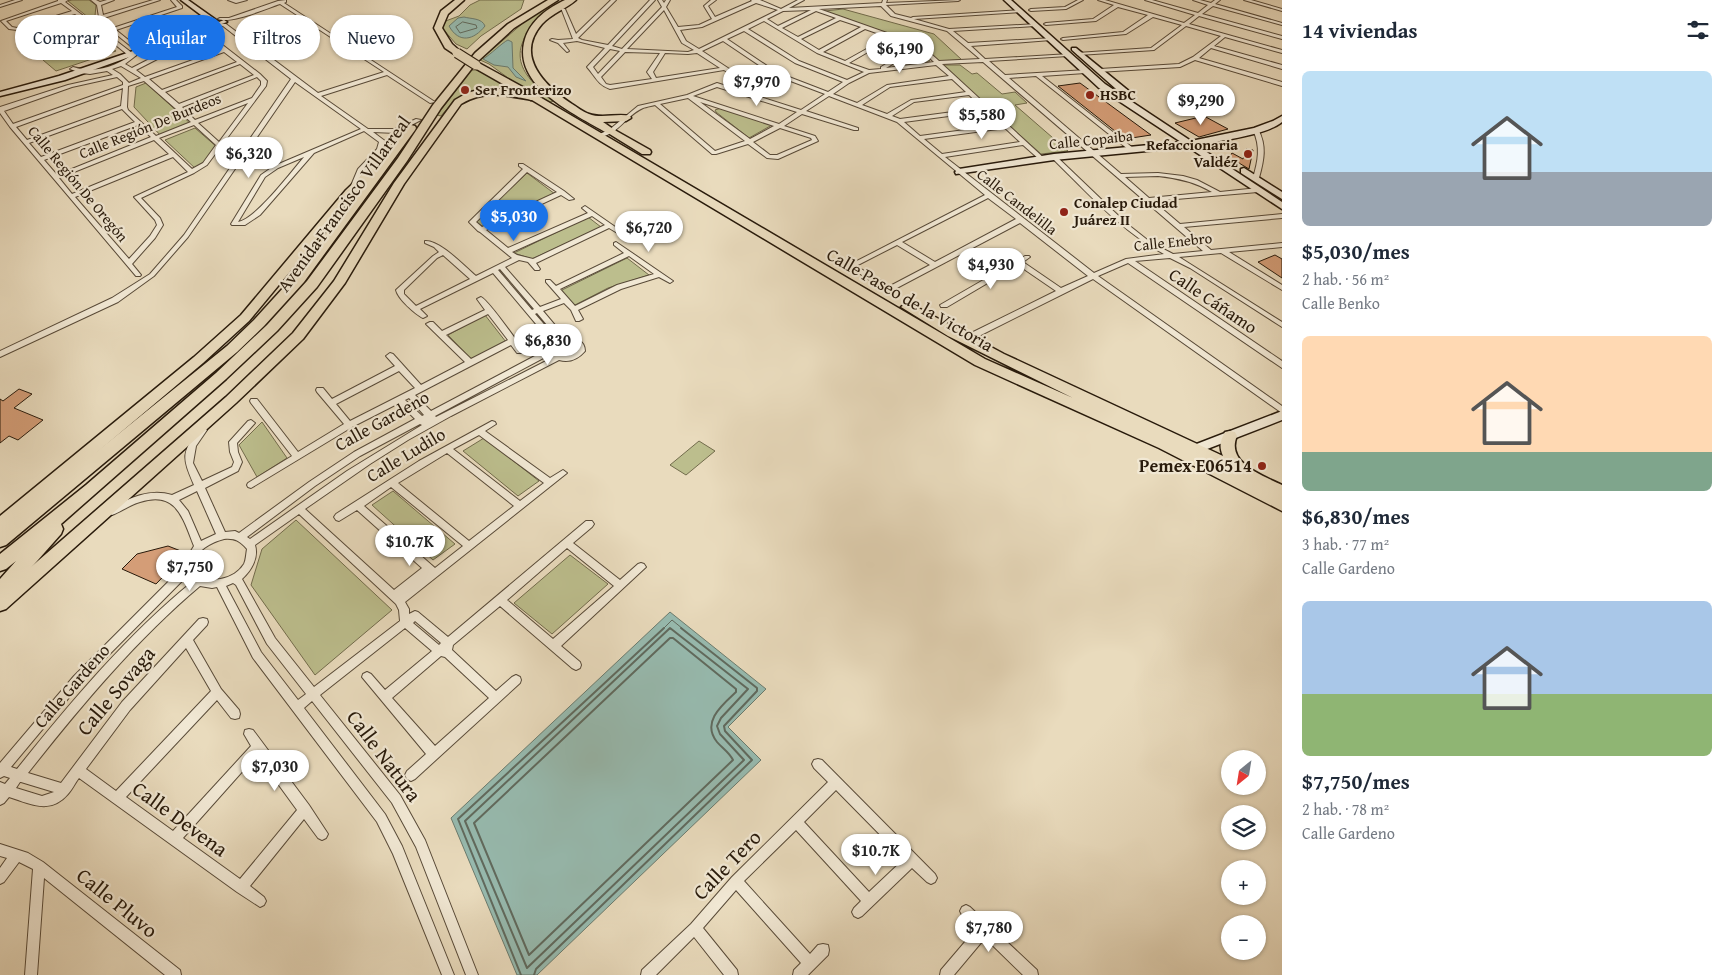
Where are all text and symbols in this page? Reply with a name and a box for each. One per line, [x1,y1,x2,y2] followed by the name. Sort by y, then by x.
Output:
[15,15,118,60] chip: Comprar
[128,15,225,60] chip: Alquilar
[235,15,320,60] chip: Filtros
[330,15,413,60] chip: Nuevo
[1302,15,1418,46] text: 14 viviendas
[1684,16,1712,44] icon: filters
[859,32,941,74] pin: $6,190
[877,36,923,60] text: $6,190
[716,64,798,107] pin: $7,970
[734,69,780,93] text: $7,970
[475,79,571,100] place label: Ser Fronterizo
[459,84,471,96] marker: Ser Fronterizo
[1100,84,1136,105] place label: HSBC
[1160,84,1242,126] pin: $9,290
[76,87,224,164] street label: Calle Región De Burdeos
[1178,88,1224,112] text: $9,290
[1084,89,1096,101] marker: HSBC
[941,98,1023,140] pin: $5,580
[959,102,1005,126] text: $5,580
[1462,103,1552,193] icon: home
[270,110,417,297] street label: Avenida Francisco Villarreal
[23,121,134,247] street label: Calle Región De Oregón
[1048,125,1134,154] street label: Calle Copaiba
[1146,134,1238,172] place label: Refaccionaria Valdéz
[208,136,290,179] pin: $6,320
[226,141,272,165] text: $6,320
[1242,148,1254,160] marker: Refaccionaria Valdéz
[973,164,1062,240] street label: Calle Candelilla
[1071,192,1178,230] place label: Conalep Ciudad Juárez II
[473,200,555,242] pin: $5,030
[491,204,537,228] text: $5,030
[1058,206,1070,218] marker: Conalep Ciudad Juárez II
[608,210,690,253] pin: $6,720
[626,215,672,239] text: $6,720
[1133,227,1213,256] street label: Calle Enebro
[1302,236,1410,267] text: $5,030/mes
[822,241,999,359] street label: Calle Paseo de la Victoria
[950,248,1032,290] pin: $4,930
[968,252,1014,276] text: $4,930
[1164,261,1263,340] street label: Calle Cáñamo
[1302,267,1389,291] text: 2 hab. · 56 m²
[1302,291,1380,315] text: Calle Benko
[507,324,589,366] pin: $6,830
[525,328,571,352] text: $6,830
[1462,368,1552,458] icon: home
[330,383,434,458] street label: Calle Gardeno
[361,420,451,489] street label: Calle Ludilo
[1139,452,1252,479] place label: Pemex E06514
[1256,460,1268,472] marker: Pemex E06514
[1302,501,1410,532] text: $6,830/mes
[369,524,451,567] pin: $10.7K
[386,529,434,553] text: $10.7K
[1302,532,1389,556] text: 3 hab. · 77 m²
[149,550,231,592] pin: $7,750
[167,554,213,578] text: $7,750
[1302,556,1395,580] text: Calle Gardeno
[1462,633,1552,723] icon: home
[27,637,116,734] street label: Calle Gardeno
[69,639,162,742] street label: Calle Sovaga
[339,703,429,808] street label: Calle Natura
[234,750,316,792] pin: $7,030
[1221,750,1266,795] north arrow
[1221,750,1266,960] map controls
[252,754,298,778] text: $7,030
[1302,766,1410,797] text: $7,750/mes
[126,773,235,864] street label: Calle Devena
[1302,797,1389,821] text: 2 hab. · 78 m²
[1221,805,1266,850] button: layers
[1302,821,1395,845] text: Calle Gardeno
[685,822,768,907] street label: Calle Tero
[835,834,917,876] pin: $10.7K
[852,838,900,862] text: $10.7K
[70,860,165,945] street label: Calle Pluvo
[1221,860,1266,905] button: +
[948,910,1030,953] pin: $7,780
[966,915,1012,939] text: $7,780
[1221,915,1266,960] button: −

